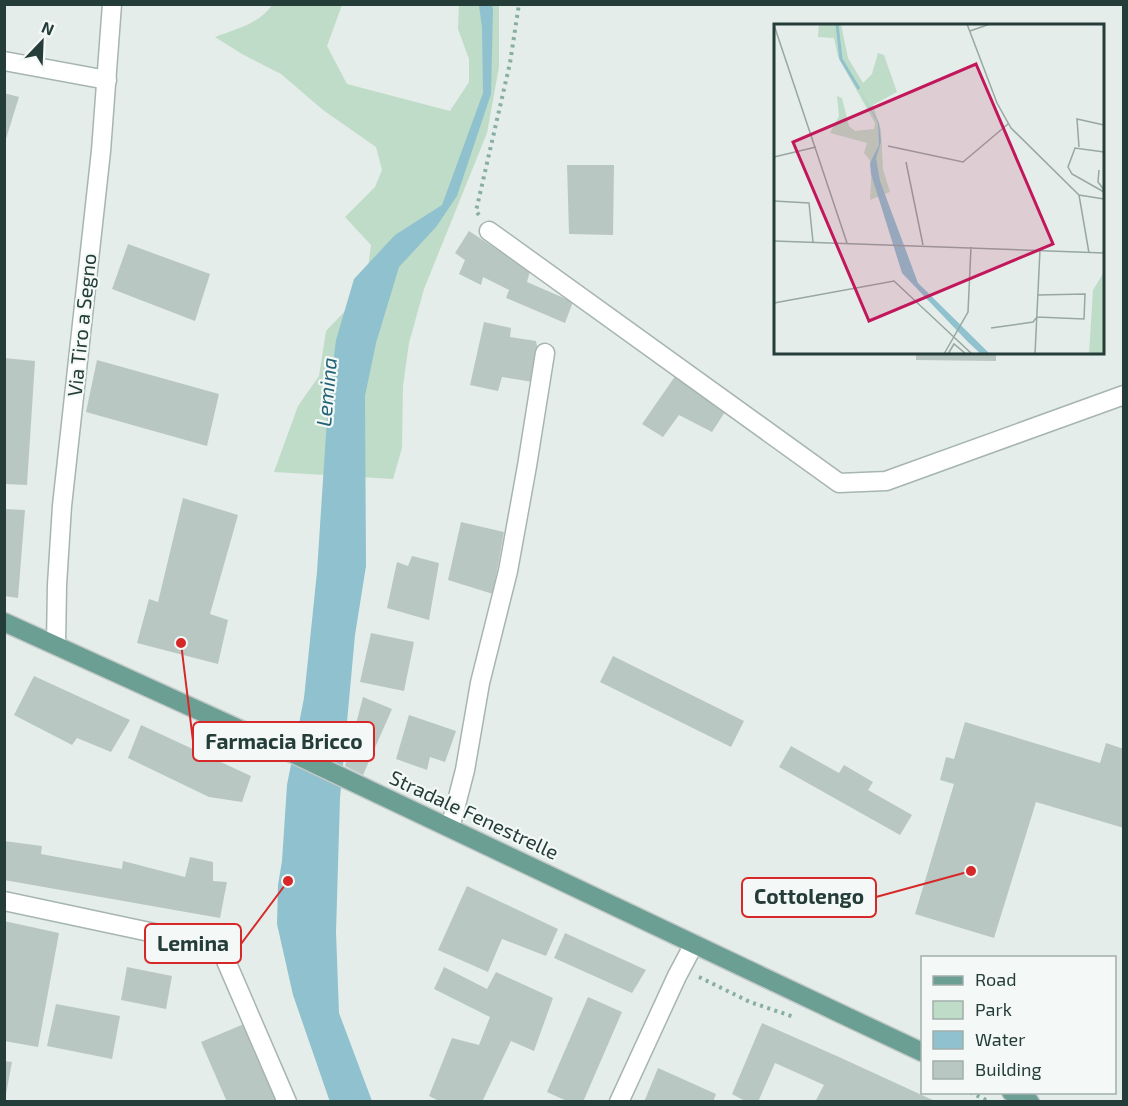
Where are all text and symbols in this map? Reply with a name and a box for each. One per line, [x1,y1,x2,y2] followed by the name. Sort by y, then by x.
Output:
[12,12,72,72] north arrow
[39,17,57,39] text: N
[774,24,1104,354] inset map
[62,252,100,398] street label: Via Tiro a Segno
[310,356,341,428] water label: Lemina
[193,722,374,761] callout: Farmacia Bricco
[205,728,363,753] text: Farmacia Bricco
[386,764,563,864] street label: Stradale Fenestrelle
[742,878,876,917] callout: Cottolengo
[754,883,864,908] text: Cottolengo
[145,924,241,963] callout: Lemina
[157,930,229,955] text: Lemina
[921,956,1116,1094] legend
[975,968,1016,990] text: Road
[975,998,1012,1020] text: Park
[975,1028,1025,1050] text: Water
[975,1058,1042,1080] text: Building

